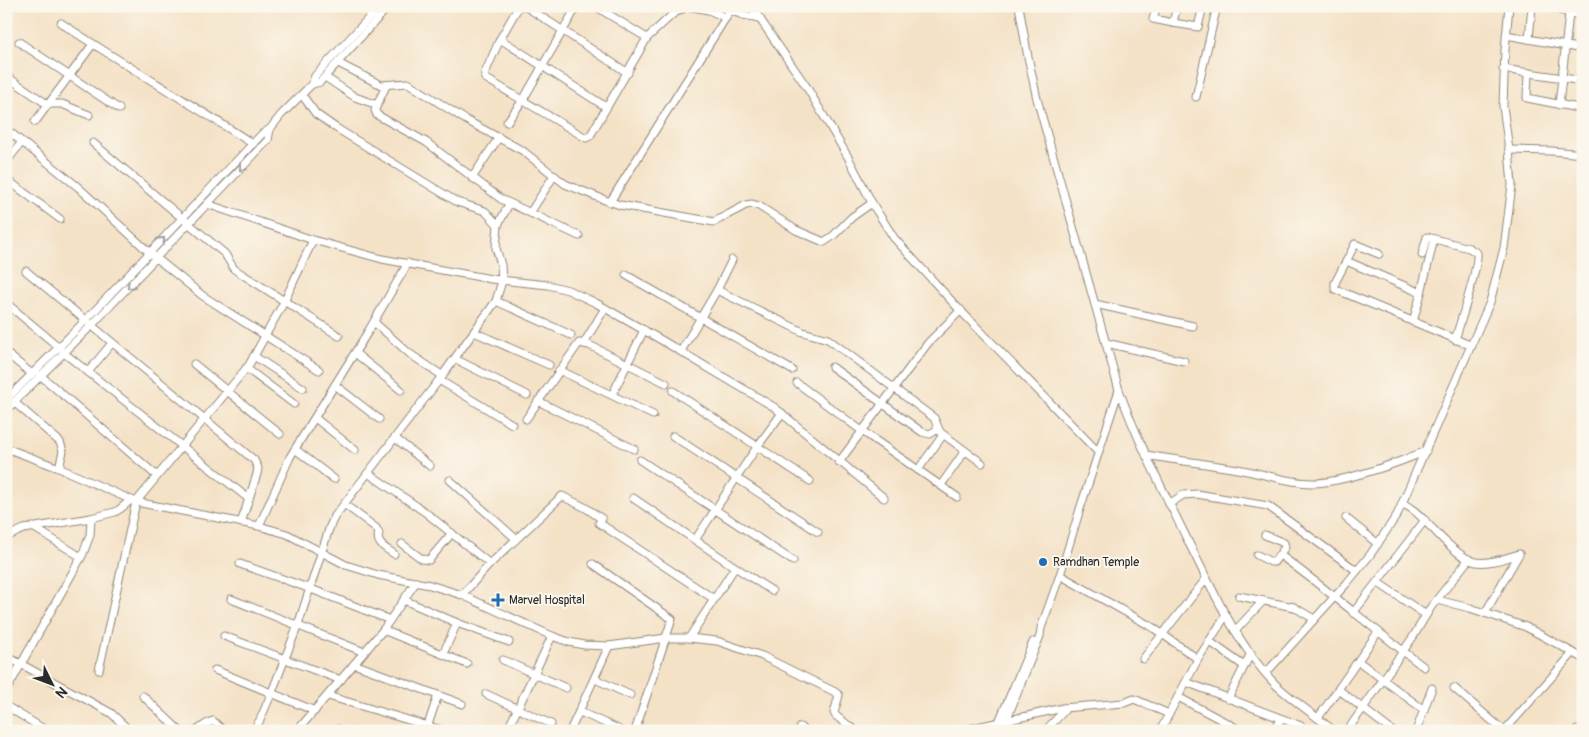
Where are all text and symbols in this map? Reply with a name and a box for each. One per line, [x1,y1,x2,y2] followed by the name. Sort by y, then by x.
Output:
[239,162,248,171] one-way arrow
[156,236,165,245] one-way arrow
[127,280,136,289] one-way arrow
[1053,555,1139,570] place label: Ramdhan Temple
[1037,556,1049,568] marker: Ramdhan Temple
[491,593,505,607] marker: Marvel Hospital
[509,593,585,608] place label: Marvel Hospital
[28,660,78,710] north arrow
[52,683,71,702] text: N

